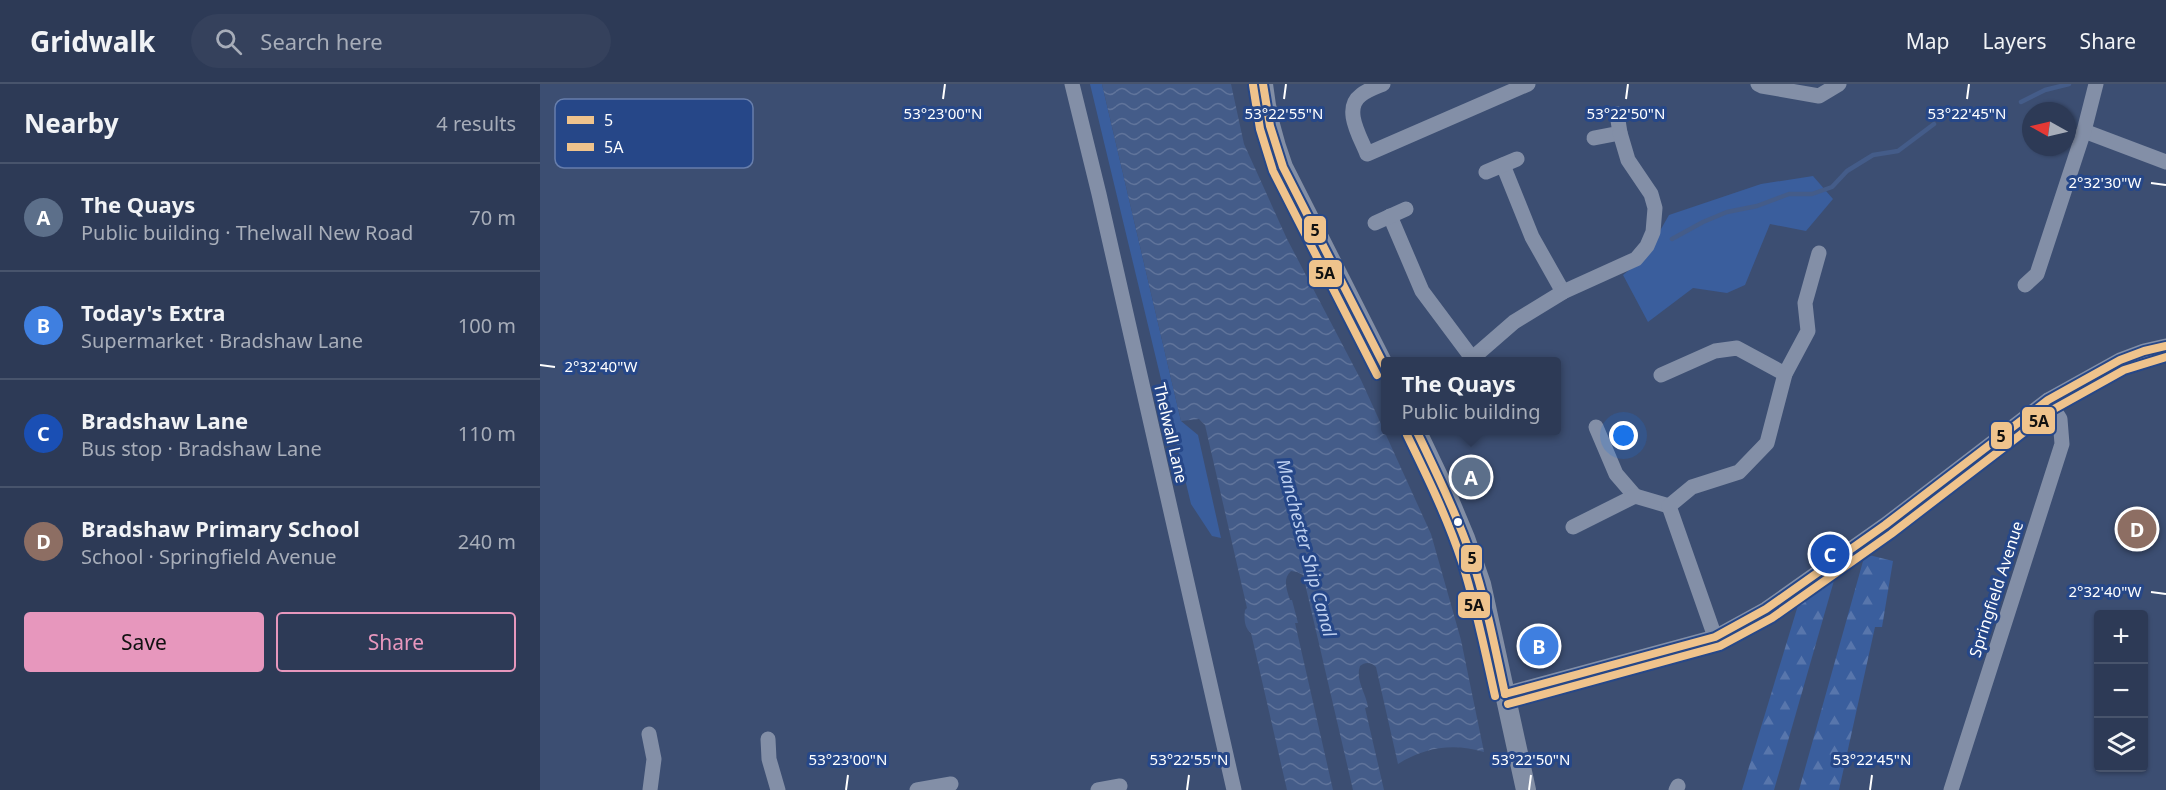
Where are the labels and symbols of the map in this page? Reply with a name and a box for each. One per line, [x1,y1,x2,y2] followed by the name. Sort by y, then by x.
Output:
[555,99,753,168] legend
[2022,102,2076,156] north arrow
[904,103,982,123] text: 53°23'00"N
[1245,103,1323,123] text: 53°22'55"N
[1587,103,1665,123] text: 53°22'50"N
[1928,103,2006,123] text: 53°22'45"N
[604,109,613,131] text: 5
[604,136,624,158] text: 5A
[2068,172,2142,192] text: 2°32'30"W
[1303,215,1327,244] line badge: 5
[1310,219,1320,241] text: 5
[1308,259,1343,288] line badge: 5A
[1315,262,1336,284] text: 5A
[564,356,638,376] text: 2°32'40"W
[1149,381,1193,485] street label: Thelwall Lane
[2021,406,2056,435] line badge: 5A
[2029,410,2050,432] text: 5A
[1609,421,1638,450] your location
[1990,421,2013,450] line badge: 5
[1996,425,2006,447] text: 5
[1452,454,1490,500] pin: A
[1272,456,1342,640] water label: Manchester Ship Canal
[2118,506,2156,552] pin: D
[1452,516,1464,528] unlabelled marker
[1964,518,2028,660] street label: Springfield Avenue
[1810,532,1850,576] pin: C
[1460,544,1483,573] line badge: 5
[1467,547,1477,569] text: 5
[2068,581,2142,601] text: 2°32'40"W
[1457,591,1491,619] line badge: 5A
[1464,594,1485,616] text: 5A
[1520,624,1558,668] pin: B
[809,749,887,769] text: 53°23'00"N
[1150,749,1228,769] text: 53°22'55"N
[1492,749,1570,769] text: 53°22'50"N
[1833,749,1911,769] text: 53°22'45"N

